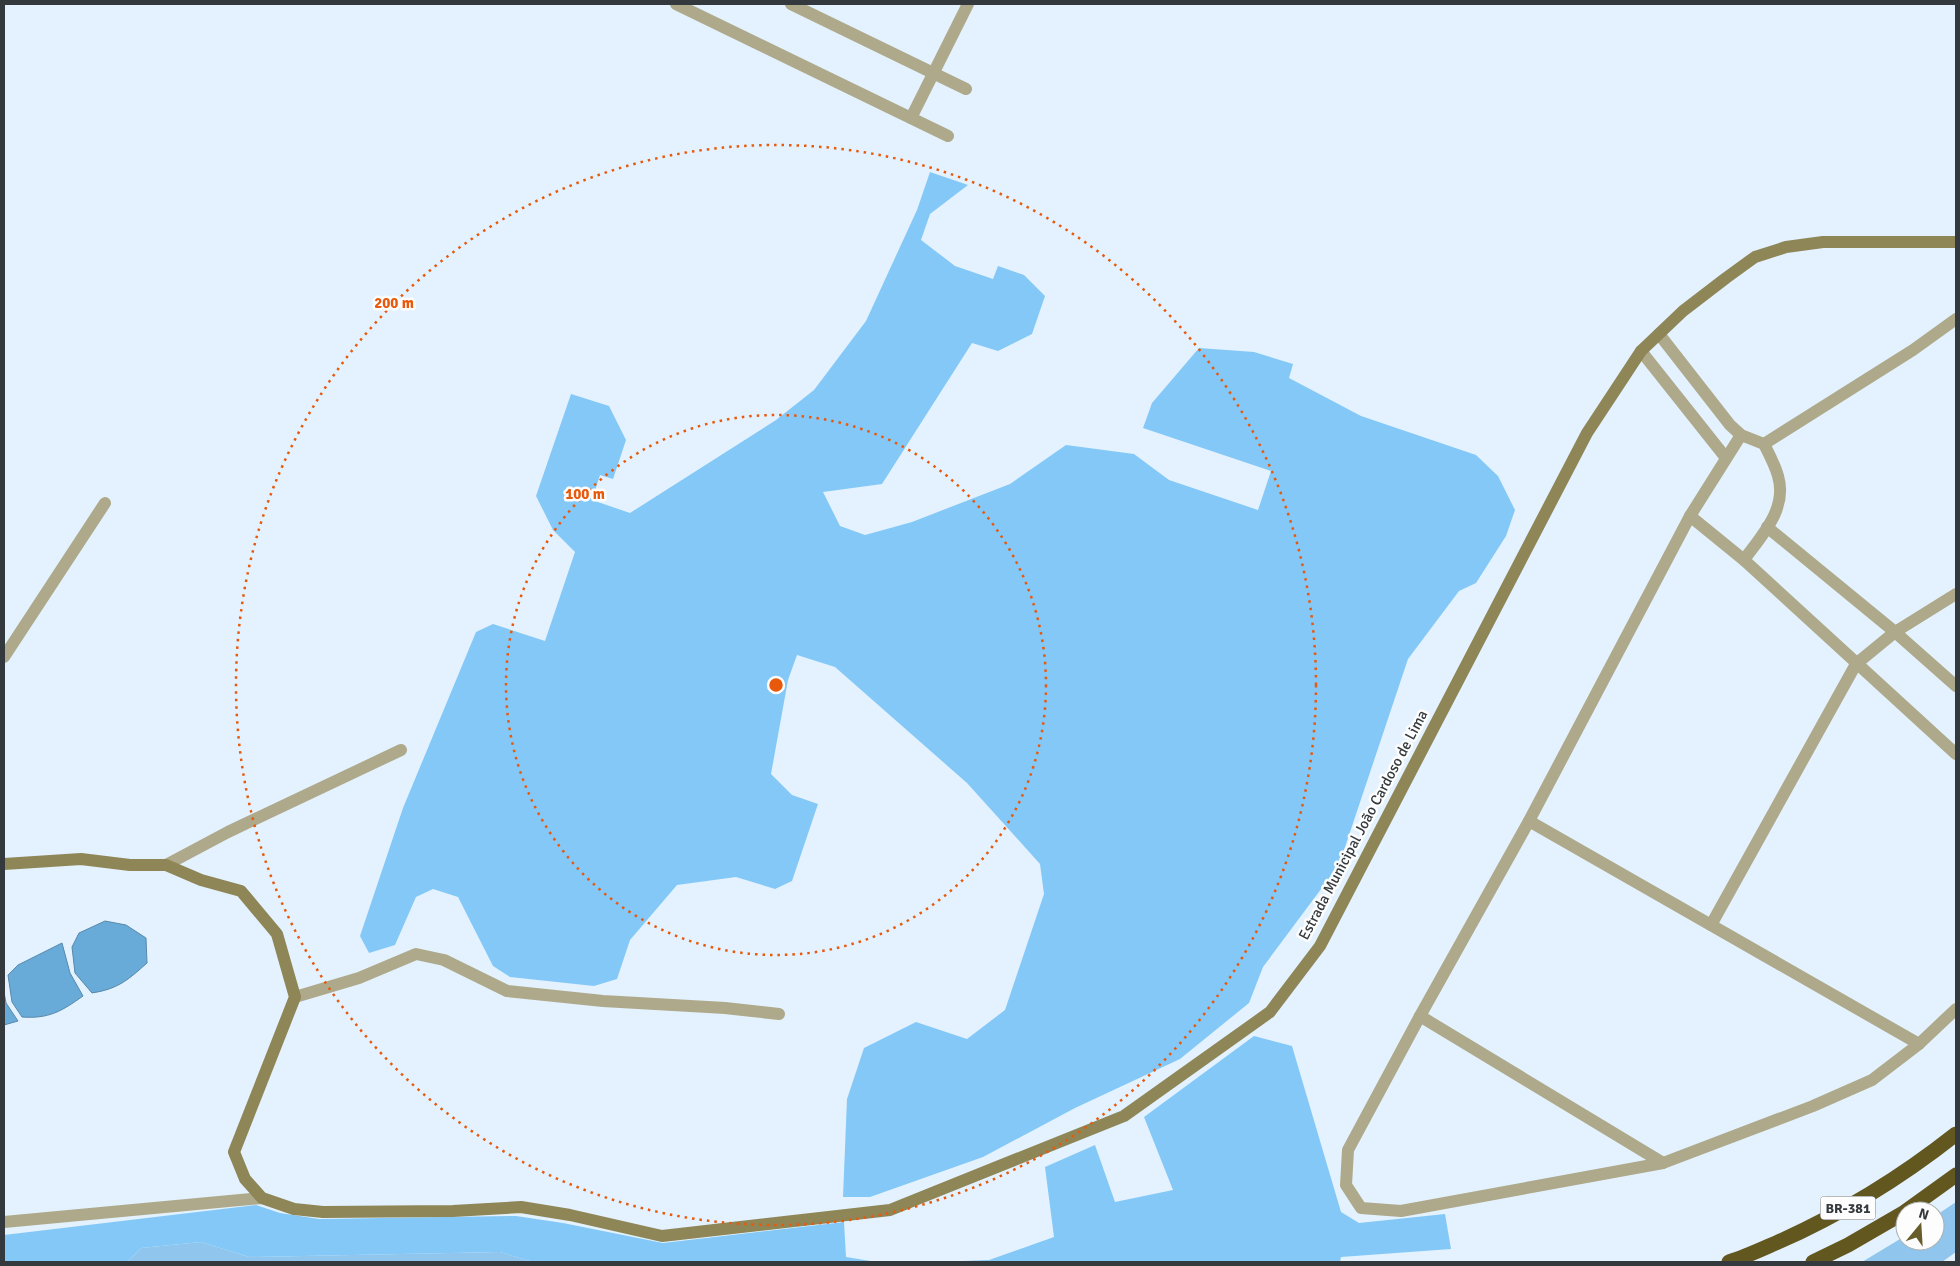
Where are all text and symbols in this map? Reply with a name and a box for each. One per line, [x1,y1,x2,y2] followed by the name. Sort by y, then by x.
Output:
[374,294,414,312] text: 200 m
[565,485,605,503] text: 100 m
[767,676,785,694] centre of rings
[1295,707,1431,943] street label: Estrada Municipal João Cardoso de Lima
[1820,1196,1876,1220] road number: BR-381
[1895,1201,1945,1251] north arrow
[1917,1205,1931,1224] text: N

